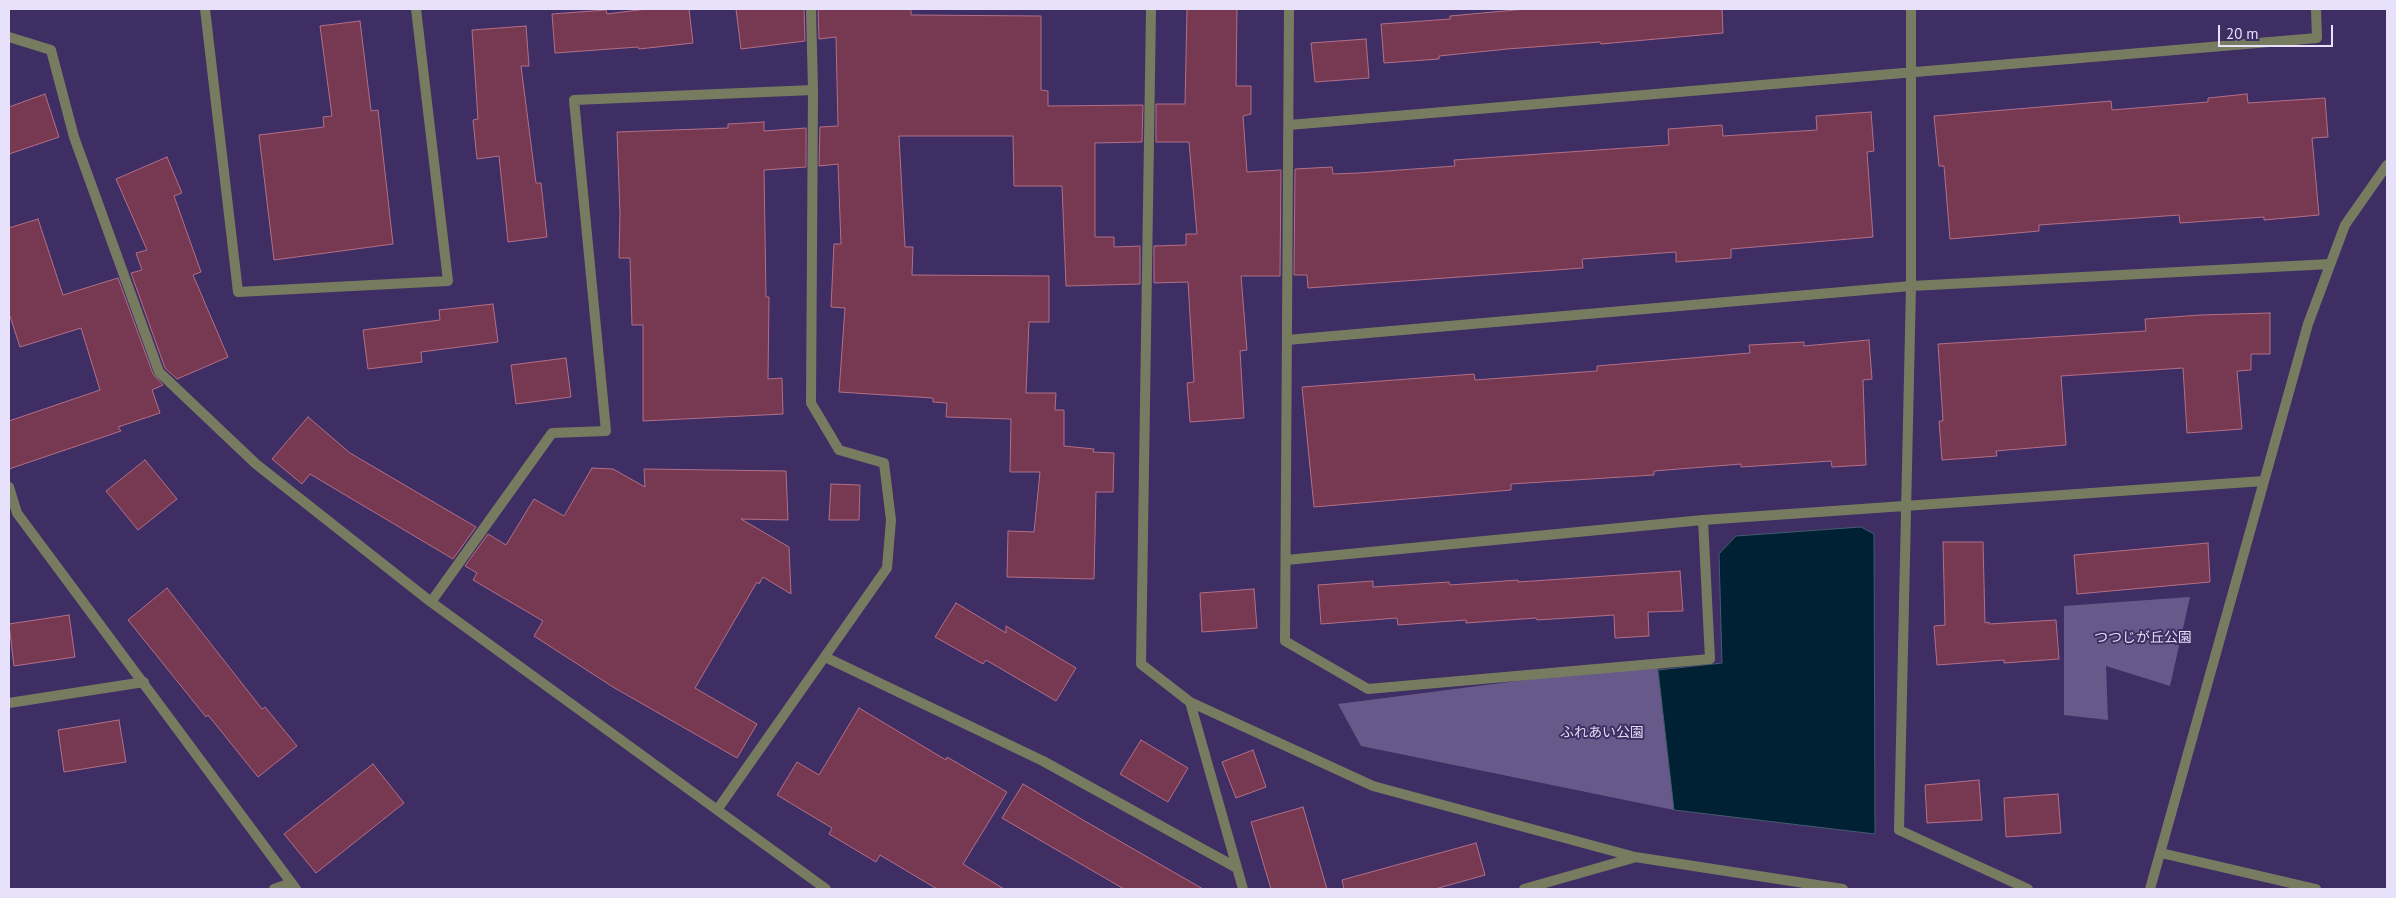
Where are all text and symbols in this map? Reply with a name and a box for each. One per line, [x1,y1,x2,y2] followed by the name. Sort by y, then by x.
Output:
[2221,15,2336,47] scale bar
[2226,24,2259,43] text: 20 m
[2094,630,2192,646] park label: つつじが丘公園
[1560,725,1644,741] park label: ふれあい公園

